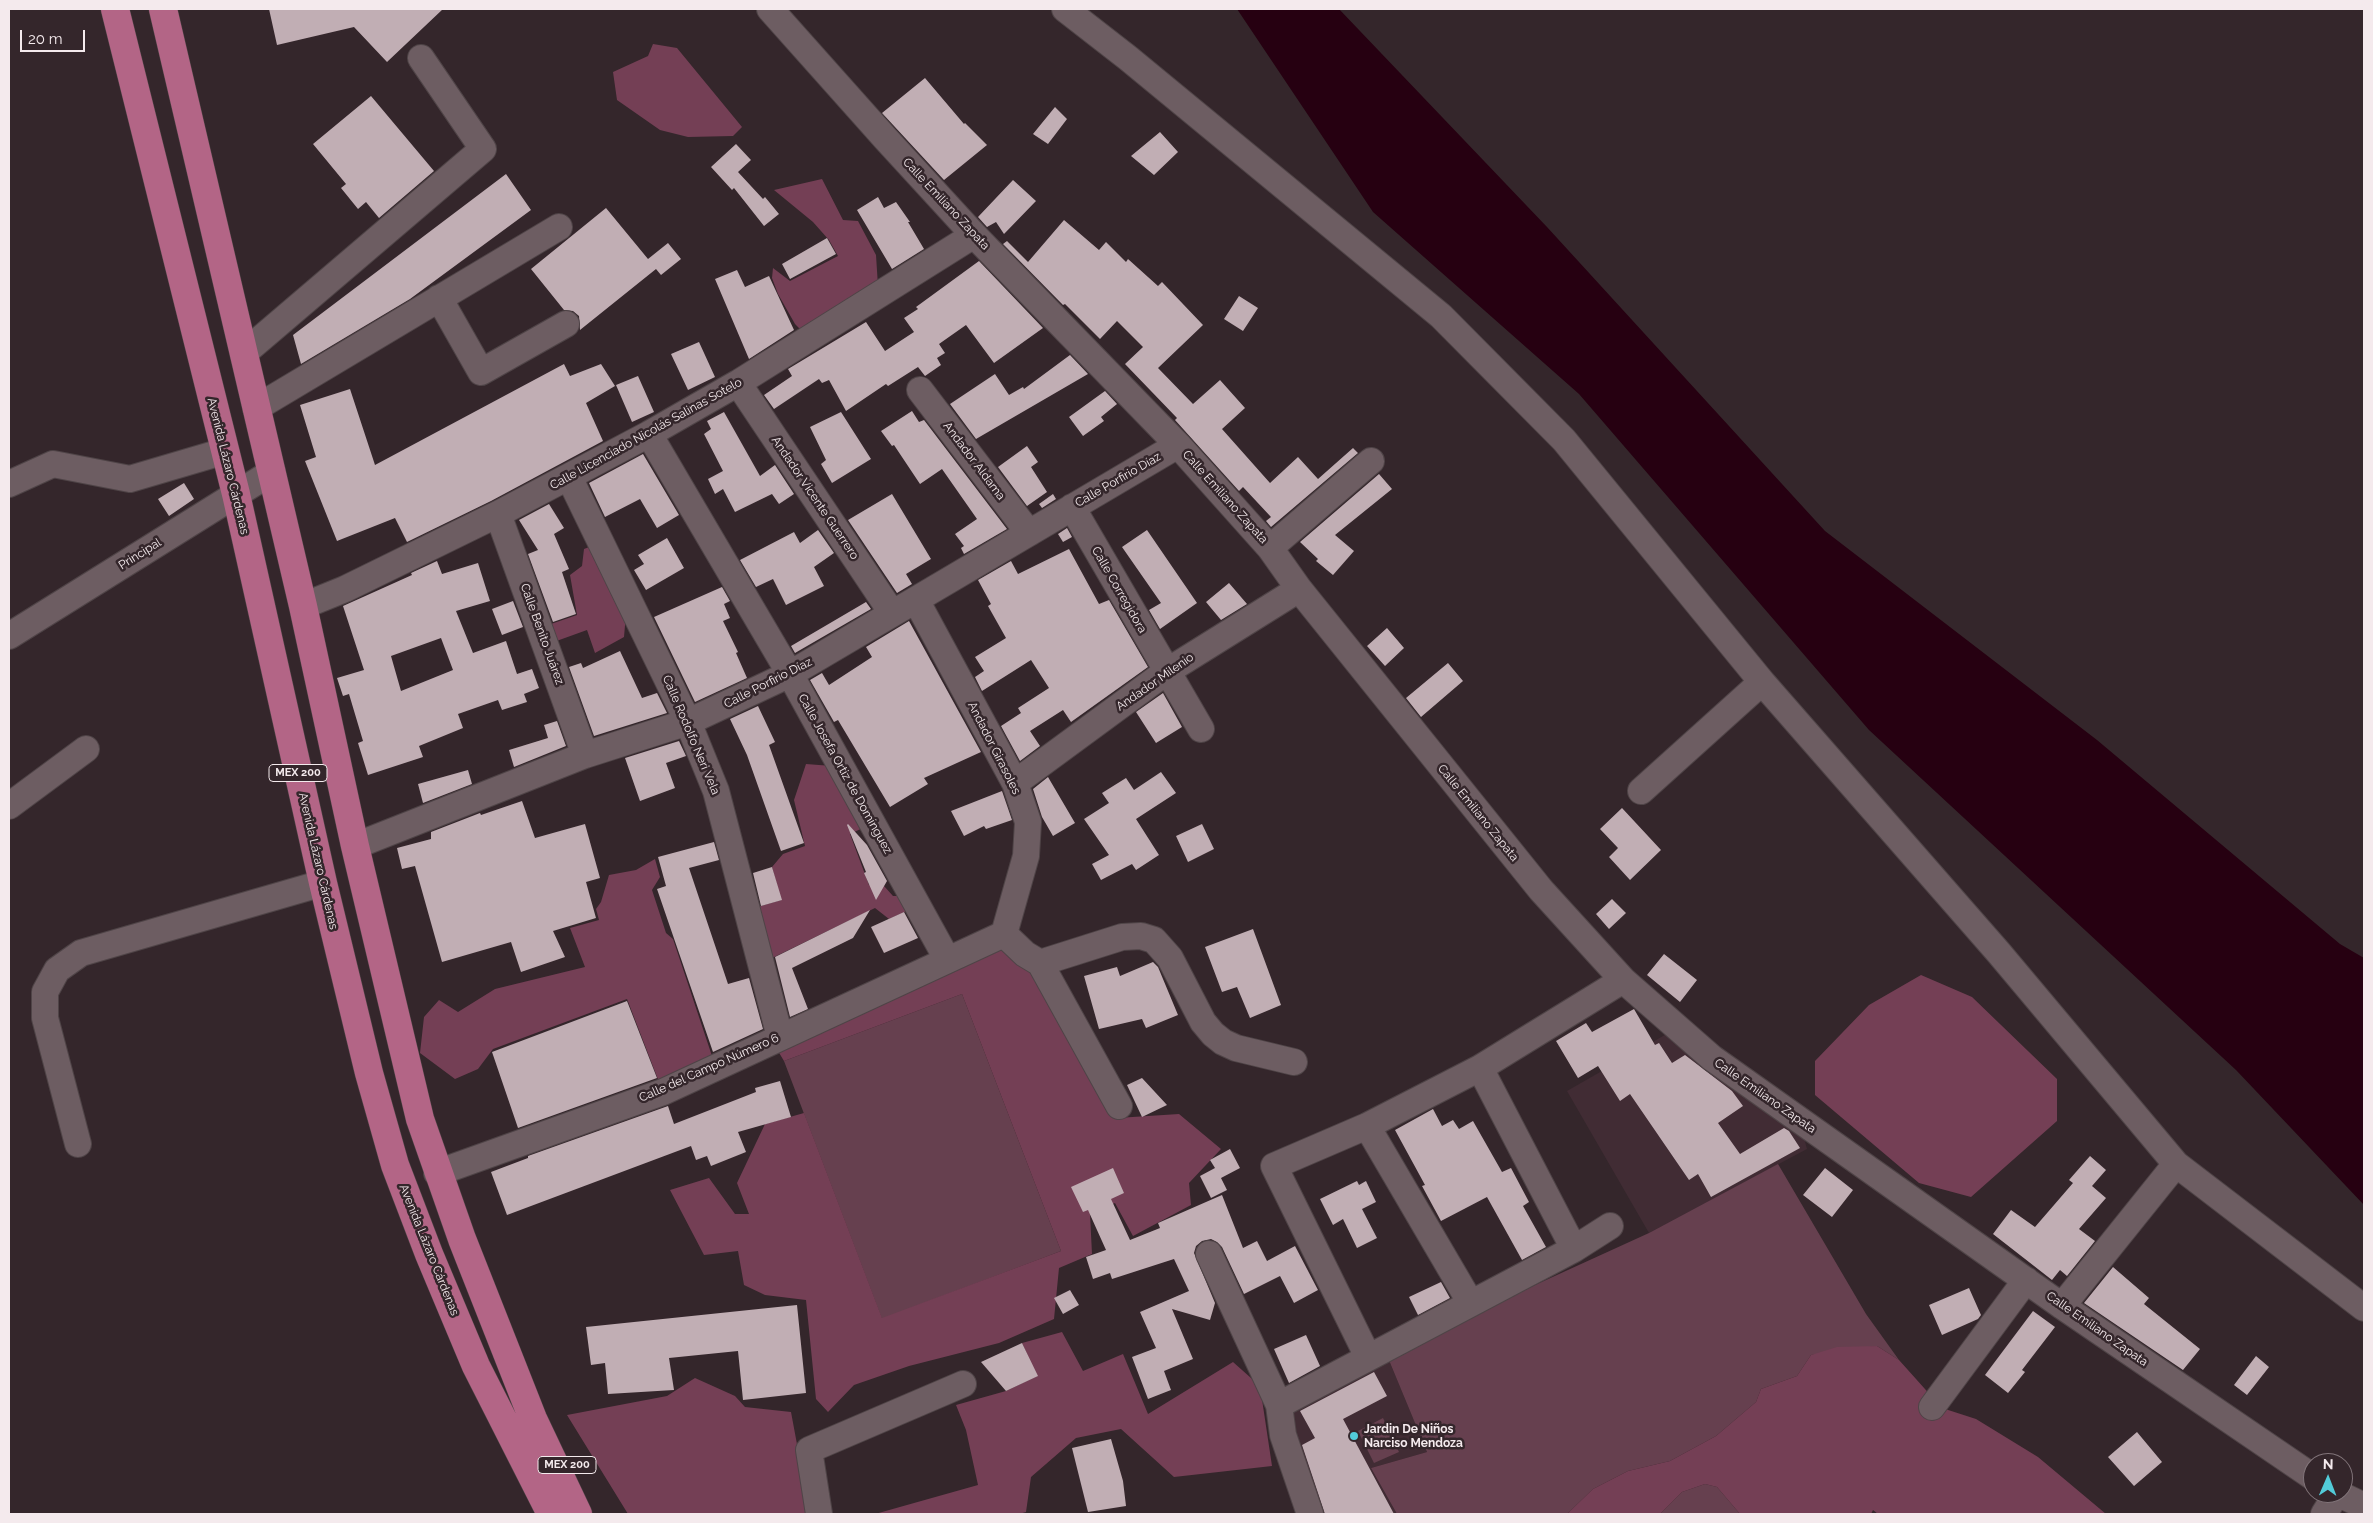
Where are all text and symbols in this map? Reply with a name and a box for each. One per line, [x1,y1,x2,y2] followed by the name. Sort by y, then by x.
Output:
[22,20,88,52] scale bar
[28,30,63,48] text: 20 m
[900,155,992,253] street label: Calle Emiliano Zapata
[548,375,744,493] street label: Calle Licenciado Nicolás Salinas Sotelo
[204,396,252,536] street label: Avenida Lázaro Cárdenas
[940,419,1008,503] street label: Andador Aldama
[768,434,862,562] street label: Andador Vicente Guerrero
[1179,447,1271,547] street label: Calle Emiliano Zapata
[1072,450,1164,510] street label: Calle Porfirio Díaz
[116,535,164,573] street label: Principal
[1088,544,1150,636] street label: Calle Corregidora
[517,582,567,686] street label: Calle Benito Juárez
[1114,650,1196,714] street label: Andador Milenio
[722,655,814,711] street label: Calle Porfirio Díaz
[659,673,723,797] street label: Calle Rodolfo Neri Vela
[795,692,895,856] street label: Calle Josefa Ortiz de Domínguez
[964,699,1024,797] street label: Andador Girasoles
[1435,762,1521,864] street label: Calle Emiliano Zapata
[269,764,327,781] road number: MEX 200
[295,791,341,931] street label: Avenida Lázaro Cárdenas
[637,1031,781,1105] street label: Calle del Campo Número 6
[1712,1056,1818,1136] street label: Calle Emiliano Zapata
[396,1182,462,1318] street label: Avenida Lázaro Cárdenas
[2044,1289,2150,1369] street label: Calle Emiliano Zapata
[1364,1422,1463,1450] place label: Jardin De Niños Narciso Mendoza
[1348,1430,1360,1442] marker: Jardin De Niños Narciso Mendoza
[2303,1453,2353,1503] north arrow
[538,1456,596,1474] road number: MEX 200
[2323,1456,2334,1472] text: N

